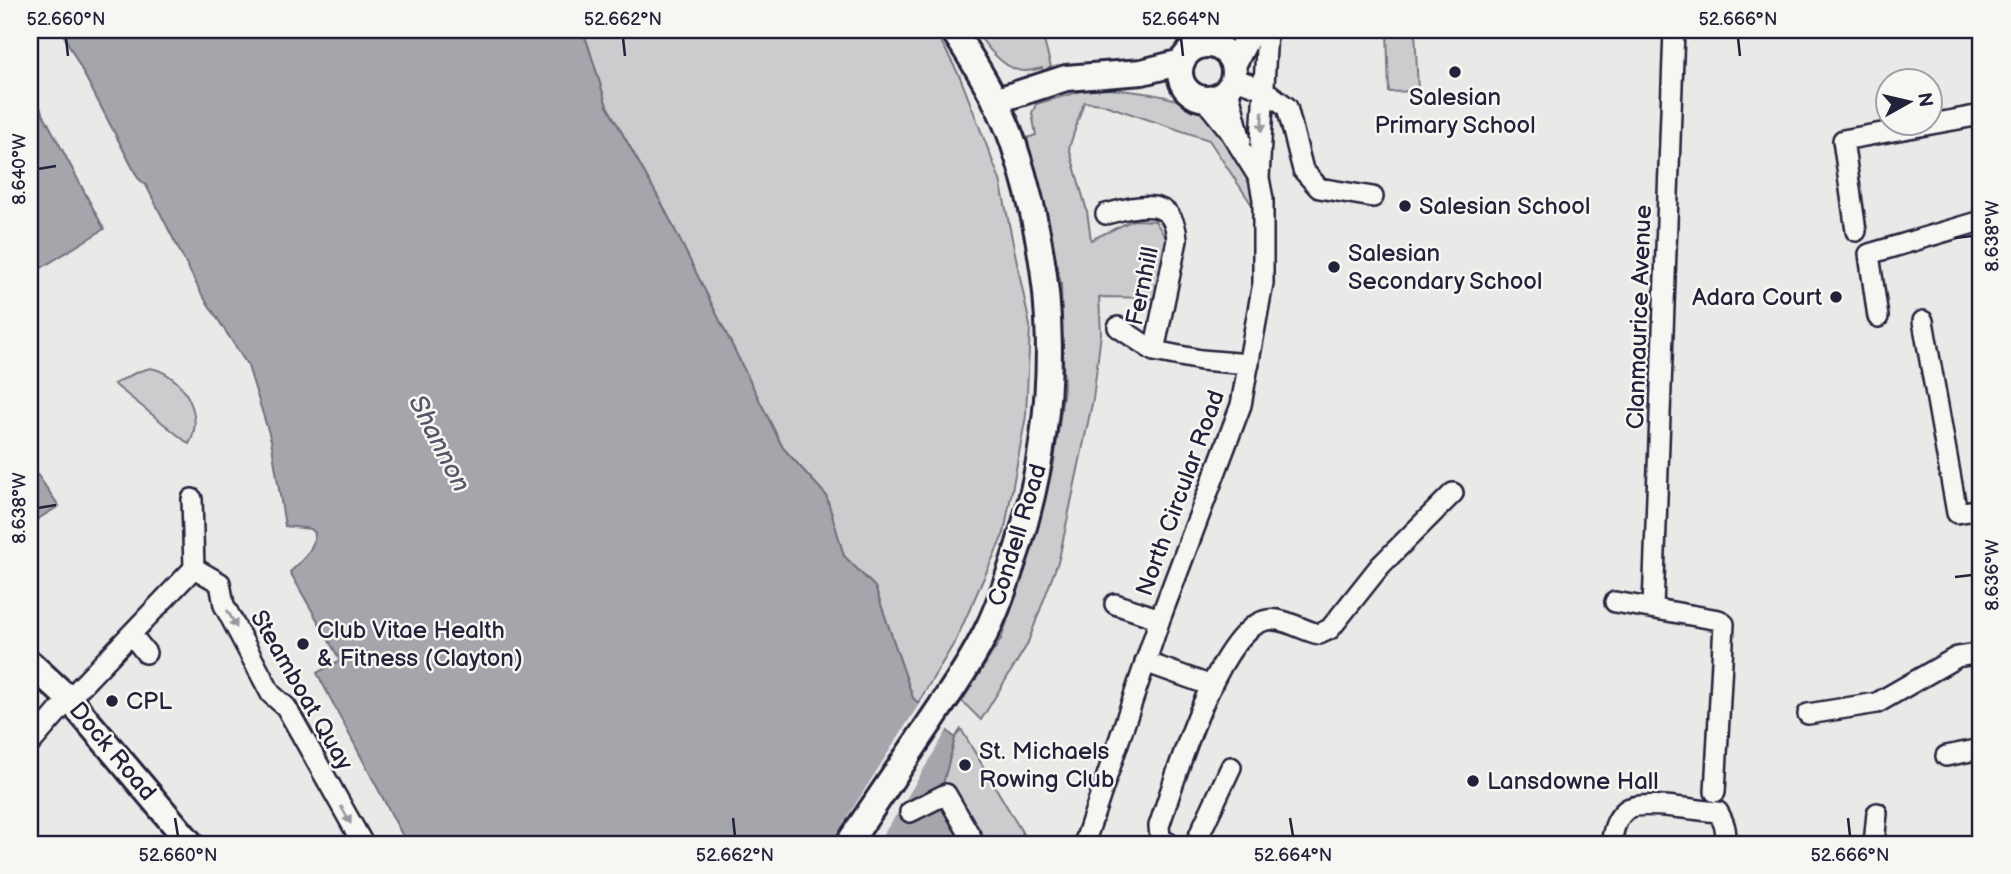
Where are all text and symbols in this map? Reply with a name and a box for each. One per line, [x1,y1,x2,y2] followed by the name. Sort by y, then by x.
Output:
[27,9,105,30] text: 52.660°N
[584,9,662,30] text: 52.662°N
[1142,9,1220,30] text: 52.664°N
[1699,9,1777,30] text: 52.666°N
[1447,64,1463,80] marker: Salesian Primary School
[1874,66,1944,136] north arrow
[1374,83,1536,140] place label: Salesian Primary School
[1912,91,1937,109] text: N
[1257,112,1268,134] one-way arrow
[9,133,30,205] text: 8.640°W
[1419,192,1590,221] place label: Salesian School
[1397,198,1413,214] marker: Salesian School
[1982,200,2003,272] text: 8.638°W
[1621,204,1658,430] street label: Clanmaurice Avenue
[1348,239,1542,296] place label: Salesian Secondary School
[1120,244,1165,328] street label: Fernhill
[1326,259,1342,275] marker: Salesian Secondary School
[1692,283,1823,312] place label: Adara Court
[1828,289,1844,305] marker: Adara Court
[1130,386,1231,600] street label: North Circular Road
[401,390,476,497] water label: Shannon
[982,460,1053,610] street label: Condell Road
[9,472,30,544] text: 8.638°W
[1982,539,2003,611] text: 8.636°W
[244,605,359,776] street label: Steamboat Quay
[226,609,238,629] one-way arrow
[317,616,523,673] place label: Club Vitae Health & Fitness (Clayton)
[295,636,311,652] marker: Club Vitae Health & Fitness (Clayton)
[126,687,172,716] place label: CPL
[104,693,120,709] marker: CPL
[63,696,162,807] street label: Dock Road
[979,737,1114,794] place label: St. Michaels Rowing Club
[957,757,973,773] marker: St. Michaels Rowing Club
[1487,767,1659,796] place label: Lansdowne Hall
[1465,773,1481,789] marker: Lansdowne Hall
[340,805,352,825] one-way arrow
[139,845,217,866] text: 52.660°N
[696,845,774,866] text: 52.662°N
[1254,845,1332,866] text: 52.664°N
[1811,845,1889,866] text: 52.666°N

